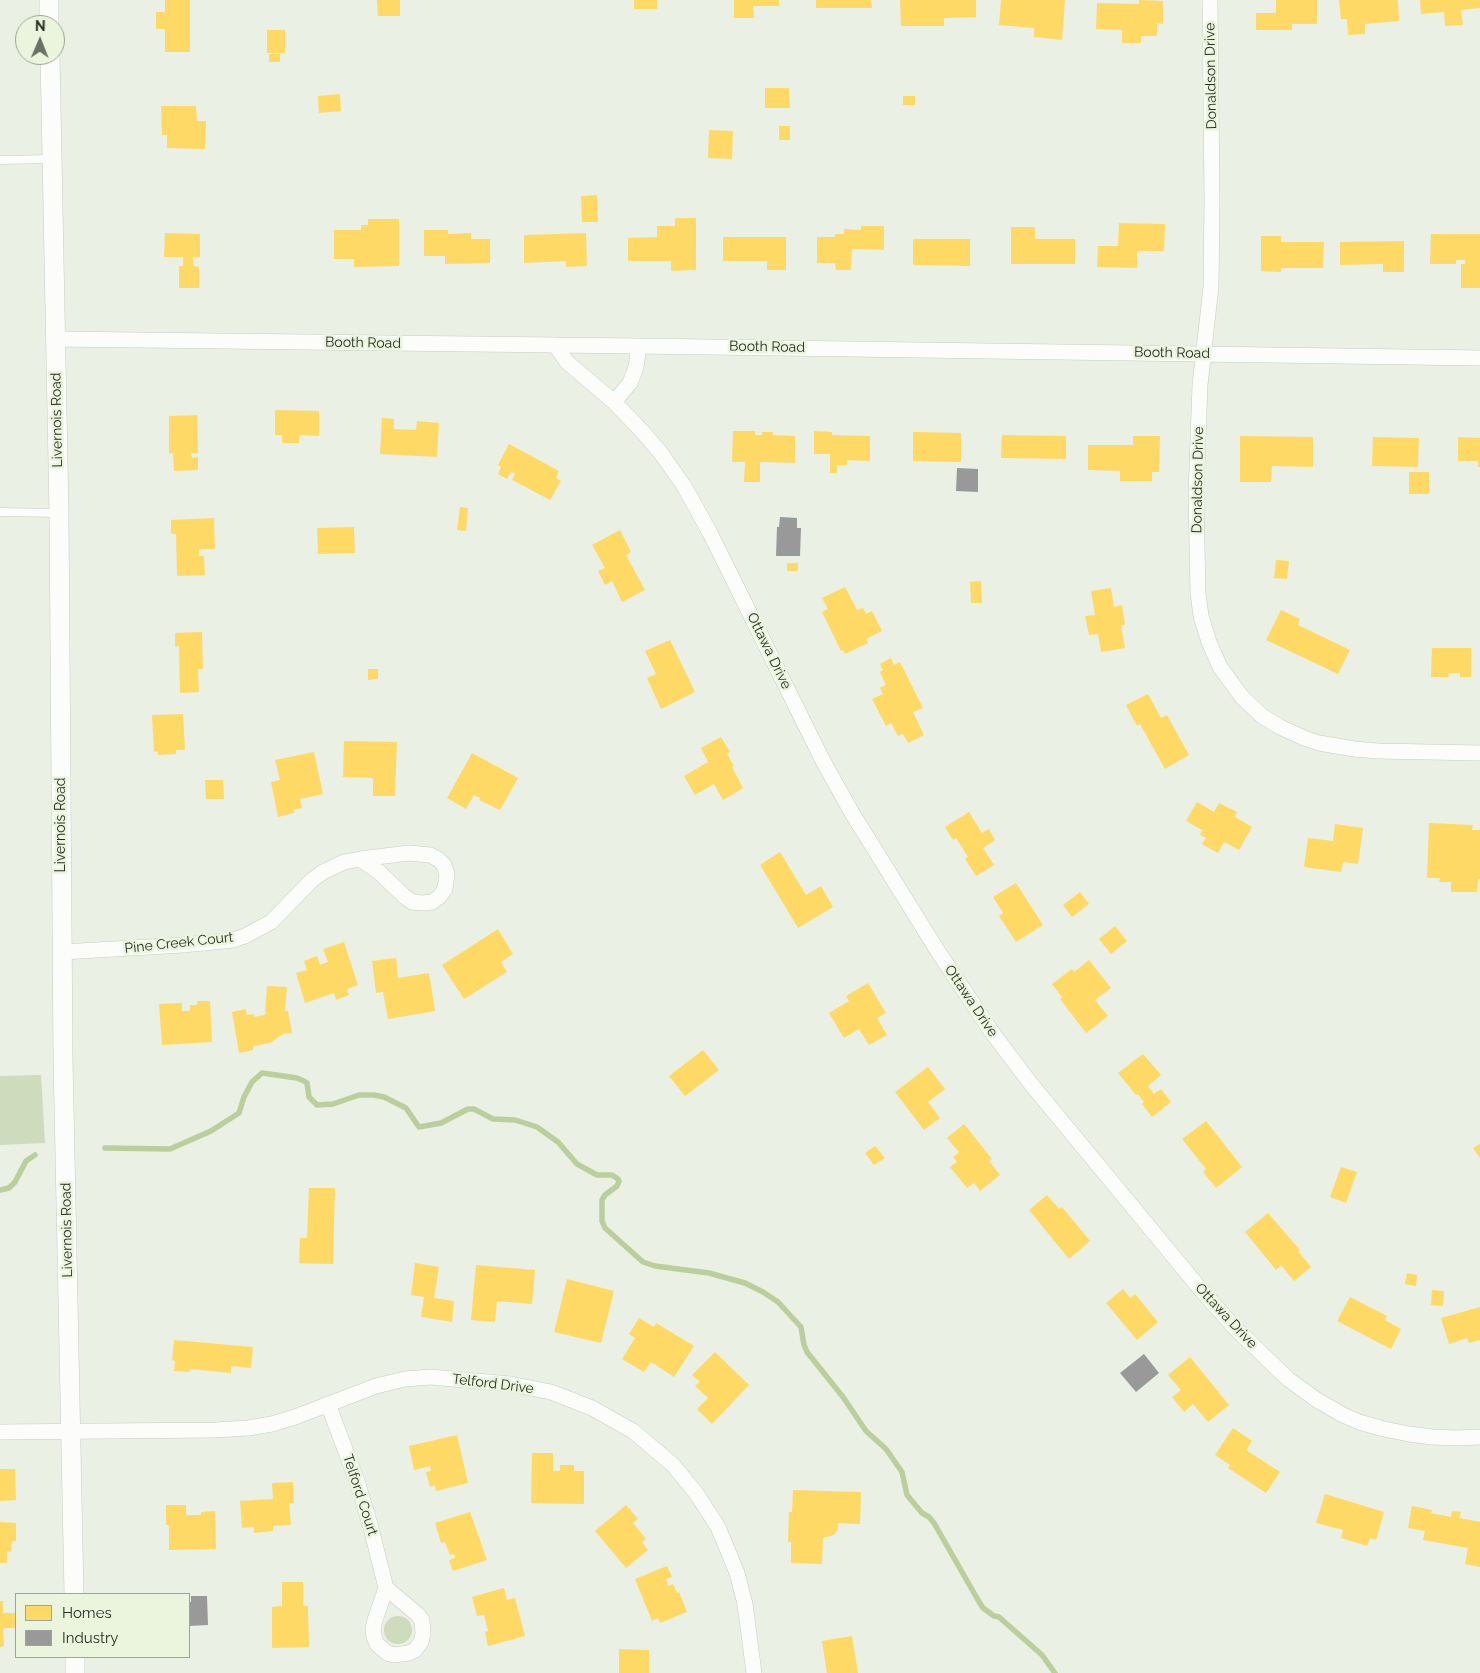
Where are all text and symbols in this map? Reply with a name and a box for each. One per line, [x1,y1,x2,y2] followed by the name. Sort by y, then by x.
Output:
[15,15,65,65] north arrow
[35,18,46,34] text: N
[1202,22,1220,130] street label: Donaldson Drive
[325,334,401,352] street label: Booth Road
[729,338,805,356] street label: Booth Road
[1134,344,1210,362] street label: Booth Road
[48,372,66,468] street label: Livernois Road
[1189,426,1207,534] street label: Donaldson Drive
[743,610,795,692] street label: Ottawa Drive
[53,777,69,873] street label: Livernois Road
[124,929,234,957] street label: Pine Creek Court
[941,962,1001,1040] street label: Ottawa Drive
[58,1182,76,1278] street label: Livernois Road
[1192,1280,1260,1352] street label: Ottawa Drive
[451,1371,535,1397] street label: Telford Drive
[339,1452,381,1538] street label: Telford Court
[15,1593,190,1658] legend
[62,1604,112,1622] text: Homes
[62,1629,118,1647] text: Industry

